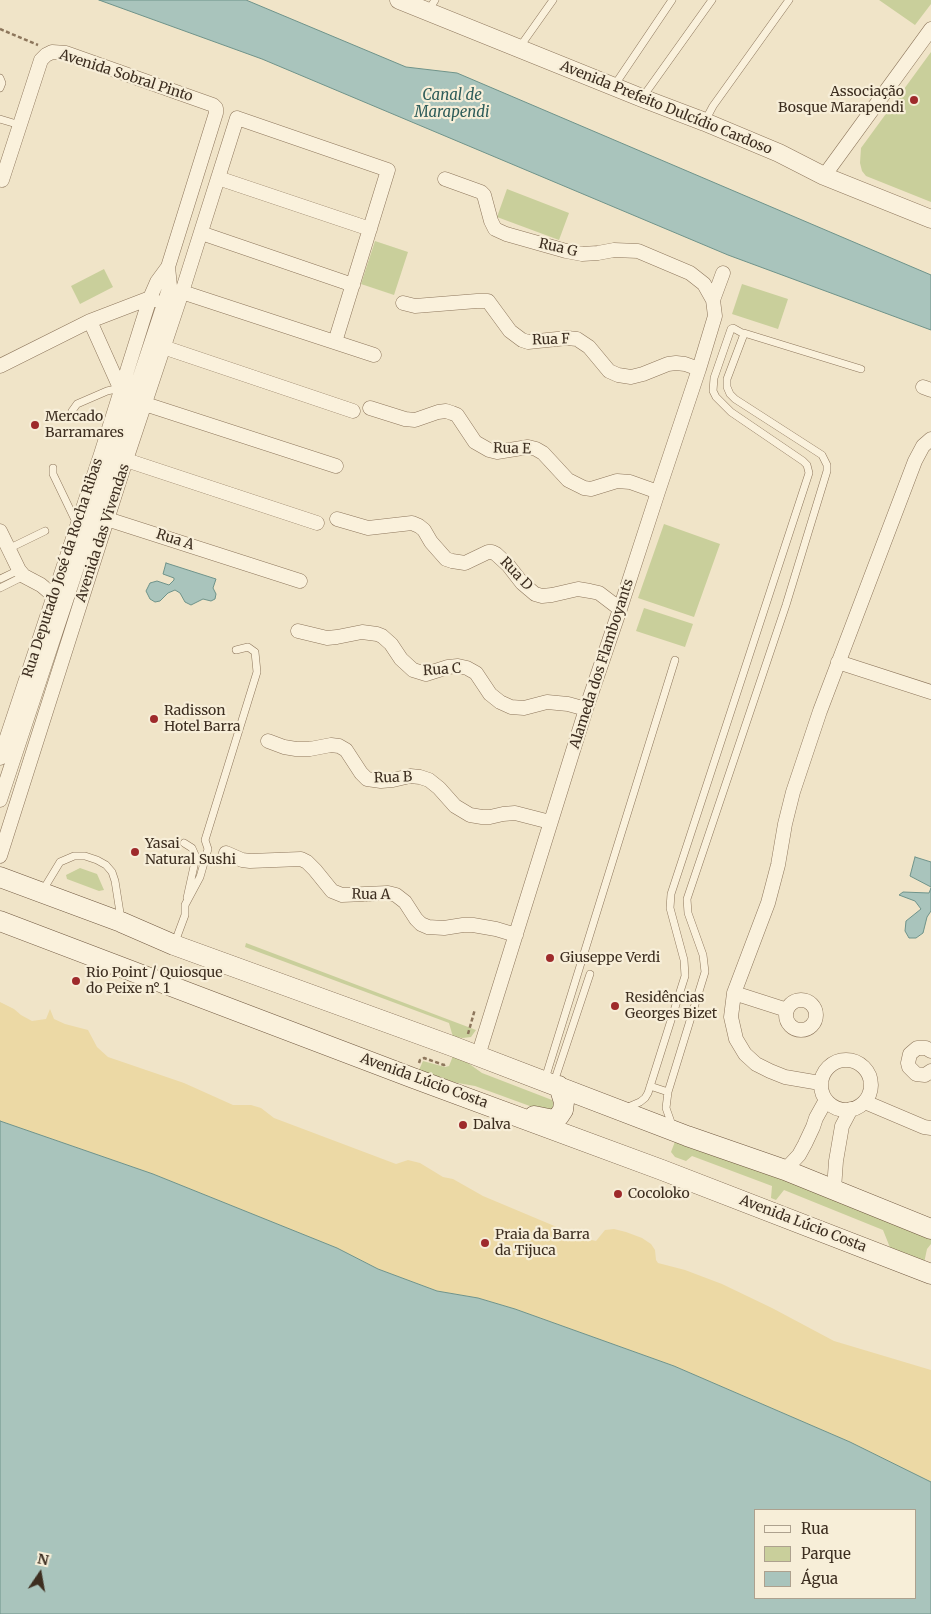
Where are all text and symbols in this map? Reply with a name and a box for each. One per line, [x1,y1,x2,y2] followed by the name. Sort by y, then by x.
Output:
[57,46,195,106] street label: Avenida Sobral Pinto
[558,58,774,158] street label: Avenida Prefeito Dulcídio Cardoso
[778,84,904,116] place label: Associação Bosque Marapendi
[415,87,489,122] water label: Canal de Marapendi
[908,94,920,106] marker: Associação Bosque Marapendi
[537,235,579,261] street label: Rua G
[532,331,570,349] street label: Rua F
[45,409,124,442] place label: Mercado Barramares
[29,419,41,431] marker: Mercado Barramares
[493,440,531,458] street label: Rua E
[20,456,106,680] street label: Rua Deputado José da Rocha Ribas
[73,462,133,604] street label: Avenida das Vivendas
[154,526,196,554] street label: Rua A
[496,554,536,594] street label: Rua D
[567,577,637,751] street label: Alameda dos Flamboyants
[422,660,462,680] street label: Rua C
[164,703,241,736] place label: Radisson Hotel Barra
[148,713,160,725] marker: Radisson Hotel Barra
[373,769,413,787] street label: Rua B
[145,836,236,869] place label: Yasai Natural Sushi
[129,846,141,858] marker: Yasai Natural Sushi
[351,886,391,904] street label: Rua A
[560,950,660,966] place label: Giuseppe Verdi
[544,952,556,964] marker: Giuseppe Verdi
[86,965,223,998] place label: Rio Point / Quiosque do Peixe n° 1
[70,975,82,987] marker: Rio Point / Quiosque do Peixe n° 1
[625,990,717,1022] place label: Residências Georges Bizet
[609,1000,621,1012] marker: Residências Georges Bizet
[358,1050,490,1112] street label: Avenida Lúcio Costa
[473,1117,511,1133] place label: Dalva
[457,1119,469,1131] marker: Dalva
[628,1186,690,1202] place label: Cocoloko
[612,1188,624,1200] marker: Cocoloko
[737,1192,869,1256] street label: Avenida Lúcio Costa
[495,1227,590,1260] place label: Praia da Barra da Tijuca
[479,1237,491,1249] marker: Praia da Barra da Tijuca
[754,1509,916,1599] legend
[801,1519,829,1538] text: Rua
[801,1544,851,1563] text: Parque
[15,1549,65,1599] north arrow
[36,1549,50,1569] text: N
[801,1569,838,1588] text: Água

